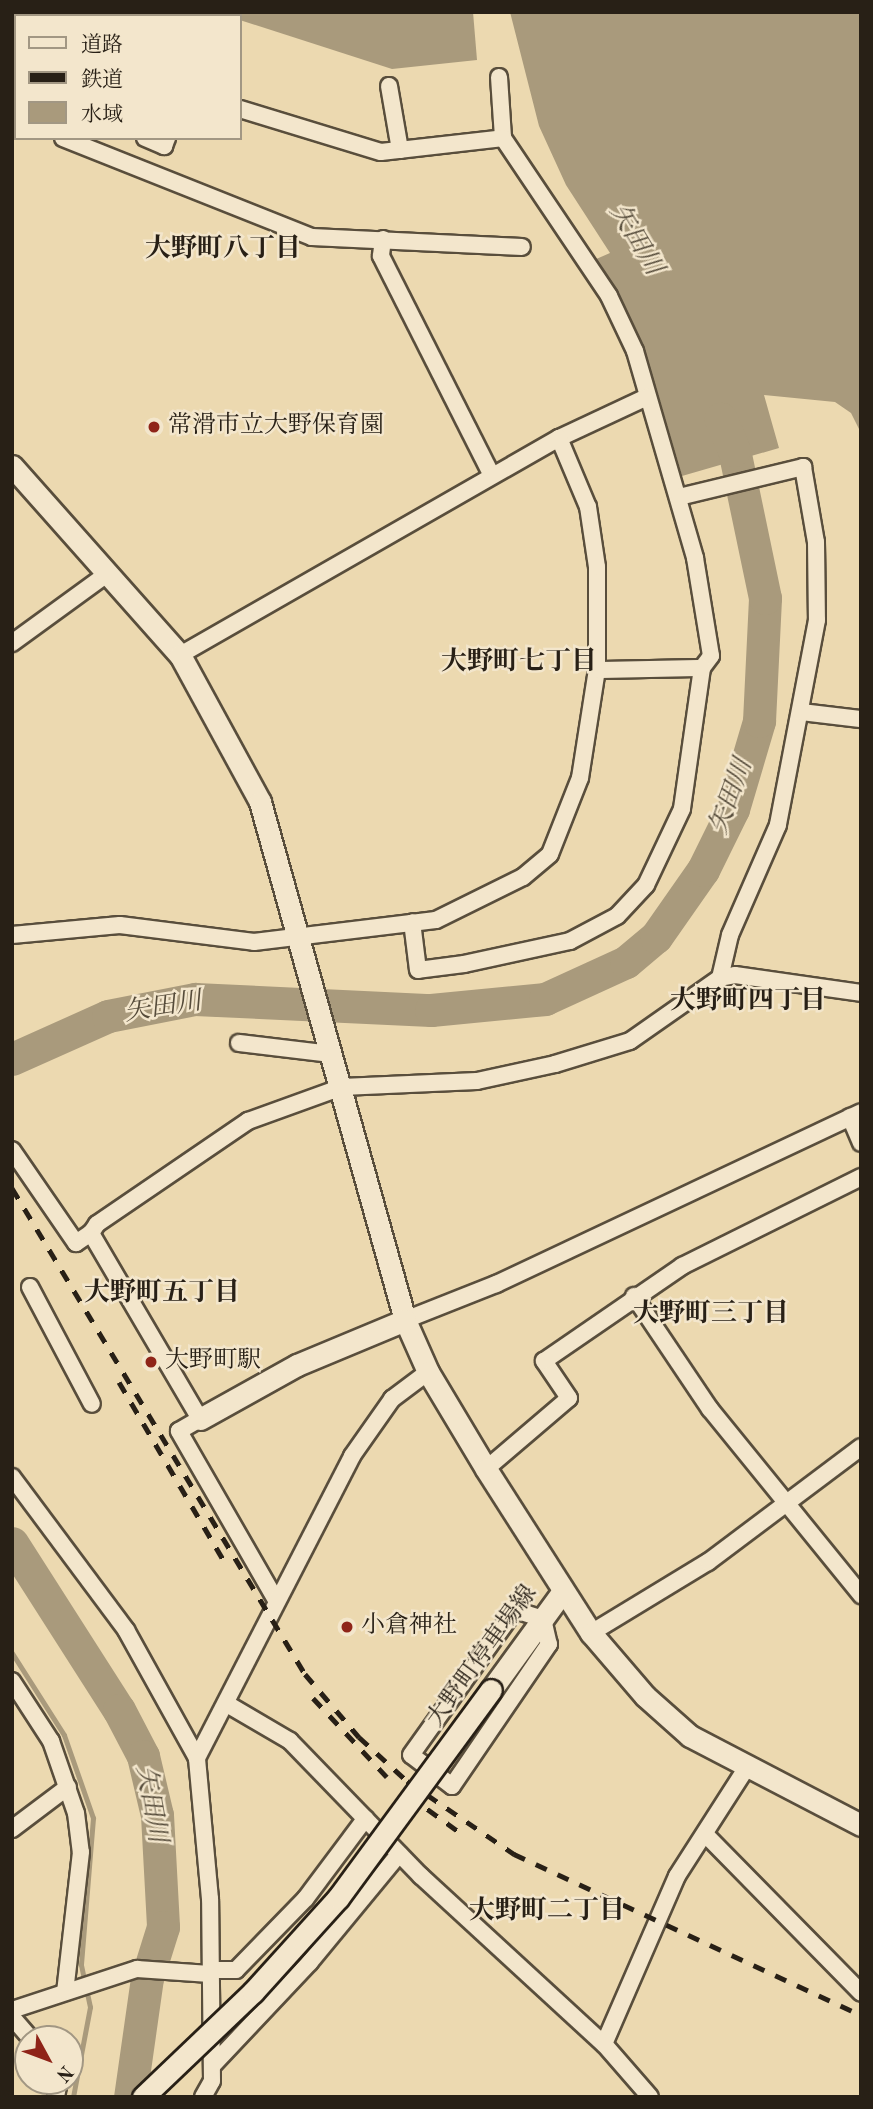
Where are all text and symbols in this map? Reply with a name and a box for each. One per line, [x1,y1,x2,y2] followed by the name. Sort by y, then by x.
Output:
[14,14,242,140] legend
[81,35,123,56] text: 道路
[81,70,123,91] text: 鉄道
[81,105,123,126] text: 水域
[602,199,668,281] water label: 矢田川
[145,234,301,266] district label: 大野町八丁目
[168,413,384,441] place label: 常滑市立大野保育園
[146,419,162,435] marker: 常滑市立大野保育園
[441,647,597,679] district label: 大野町七丁目
[704,755,760,839] water label: 矢田川
[122,986,204,1030] water label: 矢田川
[670,986,826,1018] district label: 大野町四丁目
[84,1278,240,1310] district label: 大野町五丁目
[633,1299,789,1331] district label: 大野町三丁目
[165,1348,261,1376] place label: 大野町駅
[143,1354,159,1370] marker: 大野町駅
[422,1581,544,1733] street label: 大野町停車場線
[361,1613,457,1641] place label: 小倉神社
[339,1619,355,1635] marker: 小倉神社
[128,1763,172,1845] water label: 矢田川
[469,1896,625,1928] district label: 大野町二丁目
[14,2025,84,2095] north arrow
[52,2061,76,2085] text: N

